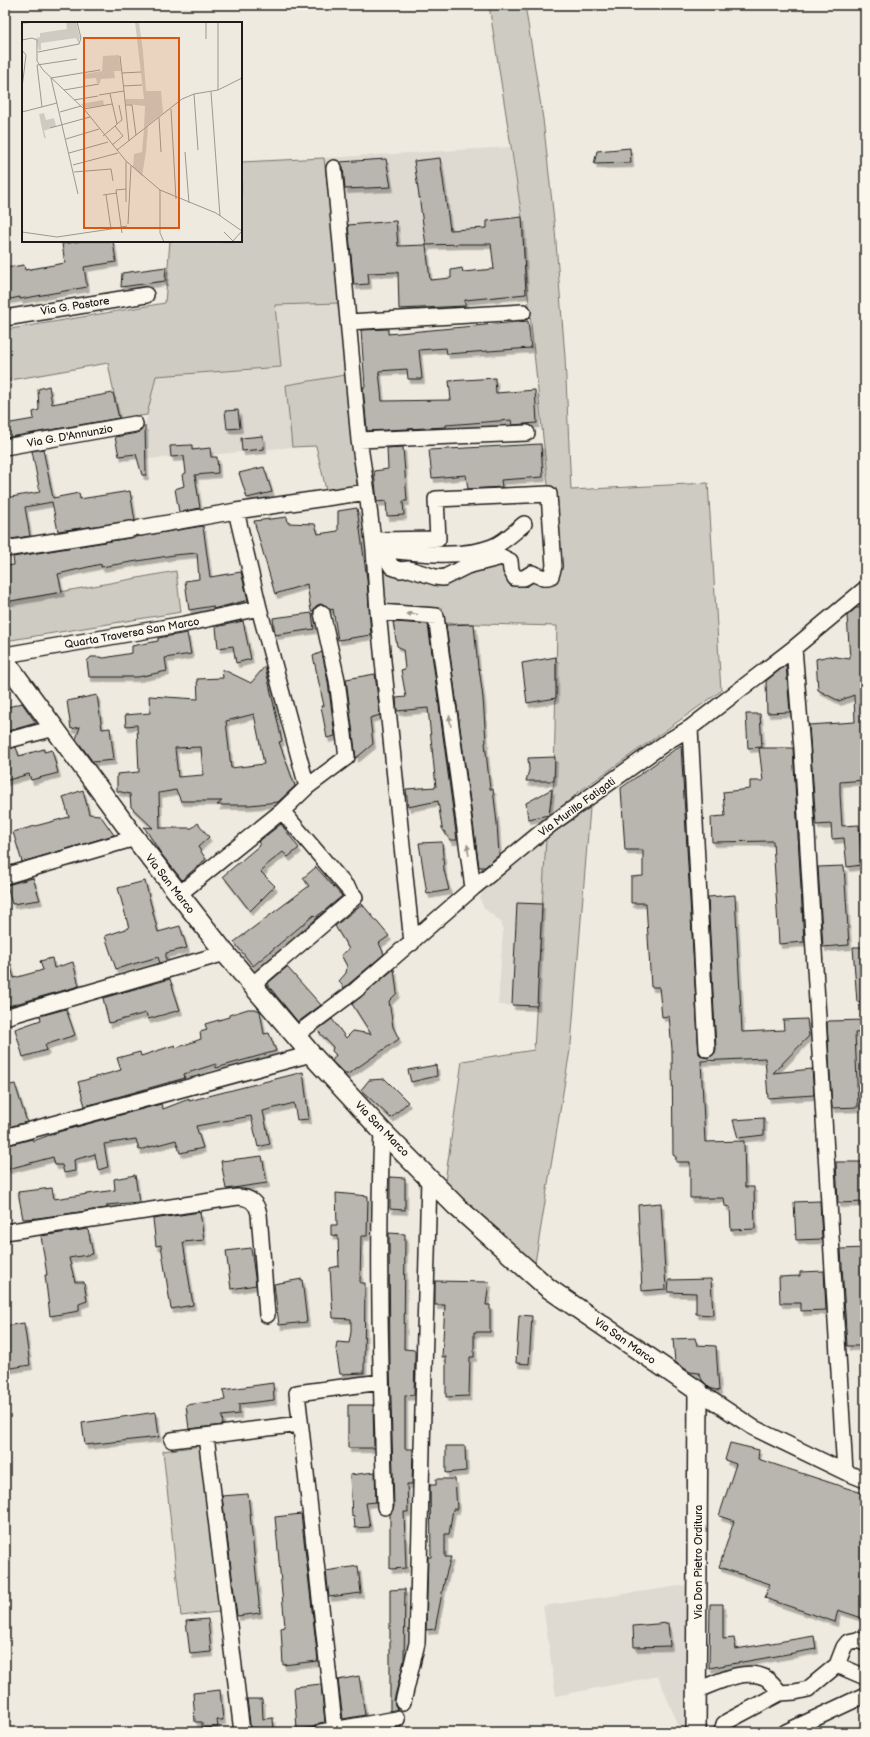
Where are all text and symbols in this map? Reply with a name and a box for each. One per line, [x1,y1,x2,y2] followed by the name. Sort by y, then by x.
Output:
[22,22,242,242] inset map
[40,294,111,318] street label: Via G. Pastore
[26,422,114,450] street label: Via G. D'Annunzio
[406,611,418,618] one-way arrow
[64,615,200,651] street label: Quarta Traversa San Marco
[447,715,453,727] one-way arrow
[536,775,618,839] street label: Via Murillo Fatigati
[465,844,471,856] one-way arrow
[143,852,197,916] street label: Via San Marco
[352,1099,412,1159] street label: Via San Marco
[592,1315,658,1367] street label: Via San Marco
[692,1505,705,1619] street label: Via Don Pietro Orditura

